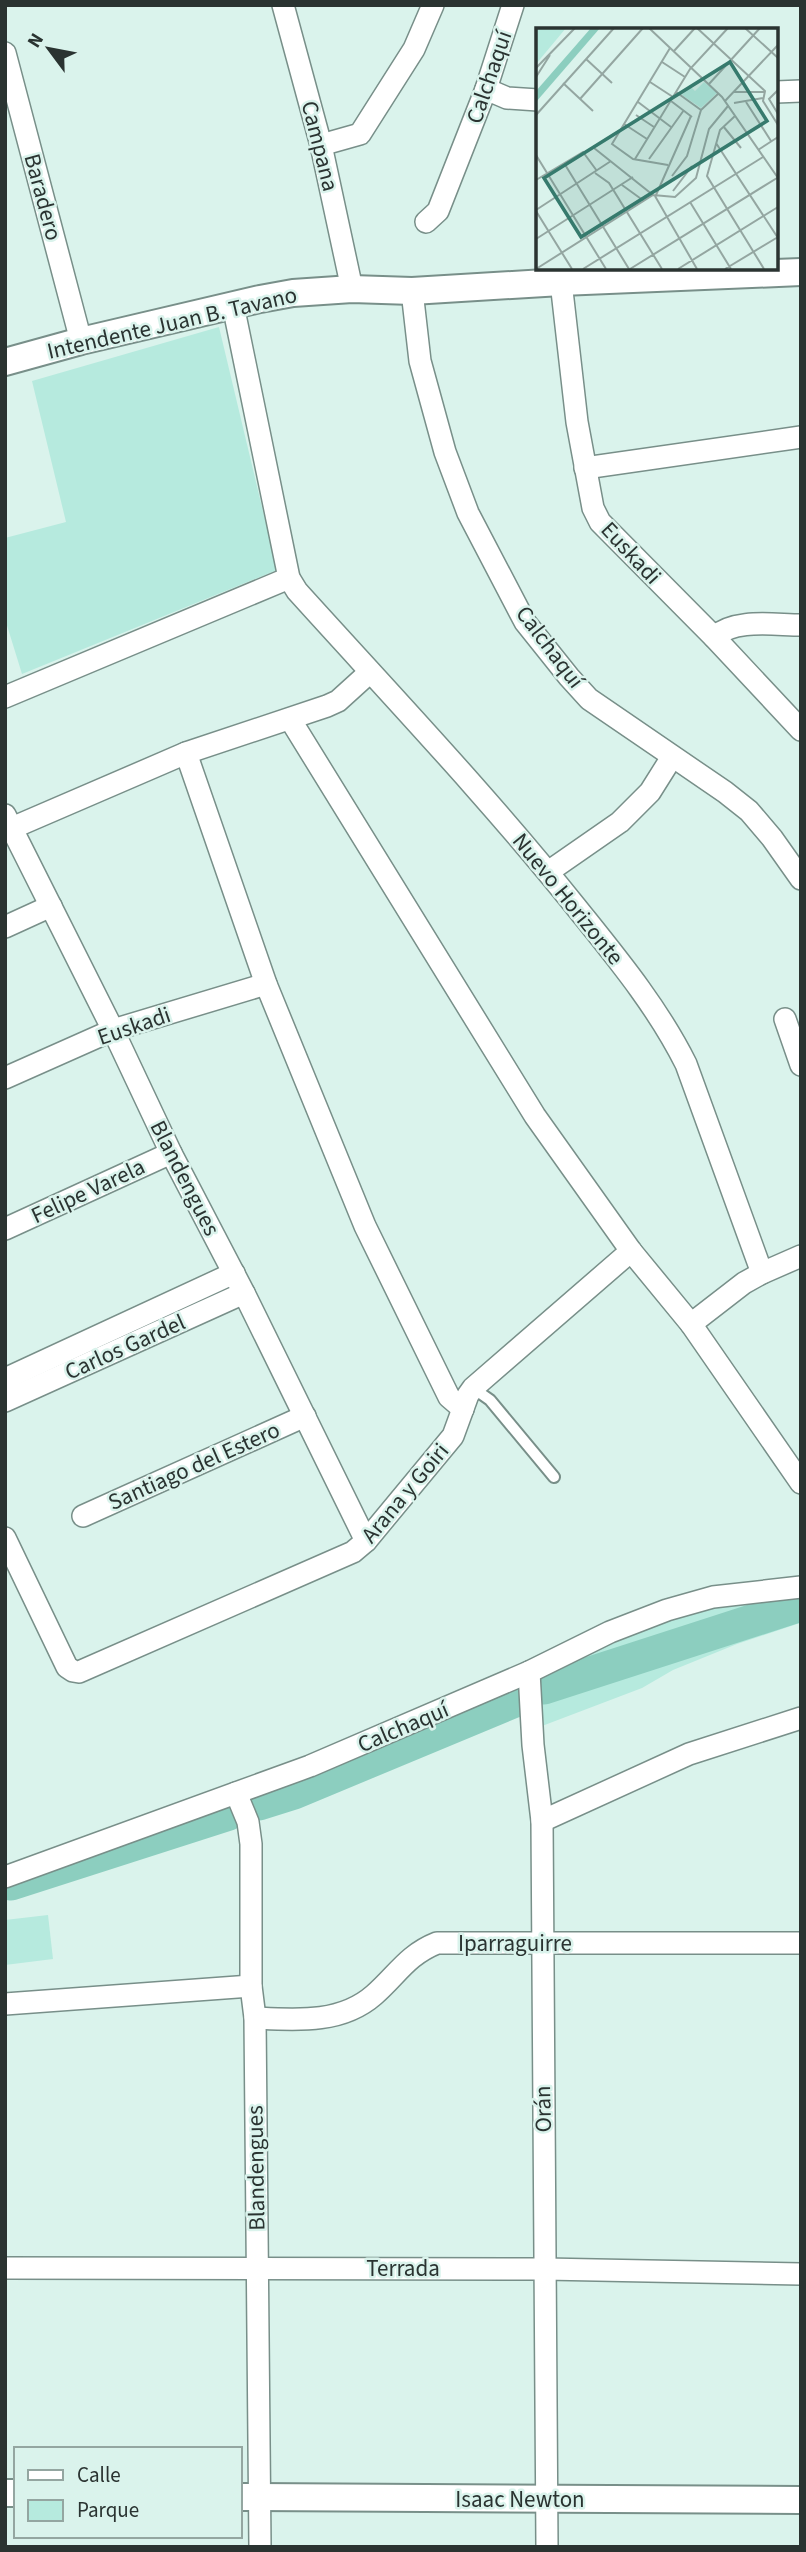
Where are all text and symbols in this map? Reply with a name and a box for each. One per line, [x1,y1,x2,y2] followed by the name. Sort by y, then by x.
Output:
[14,14,84,84] north arrow
[458,25,521,128] street label: Calchaquí
[21,28,51,53] text: N
[536,28,778,270] inset map
[293,97,347,195] street label: Campana
[16,150,70,244] street label: Baradero
[44,278,300,368] street label: Intendente Juan B. Tavano
[593,514,669,592] street label: Euskadi
[508,599,593,696] street label: Calchaquí
[504,826,632,972] street label: Nuevo Horizonte
[93,998,175,1054] street label: Euskadi
[142,1115,228,1241] street label: Blandengues
[26,1150,150,1232] street label: Felipe Varela
[59,1306,191,1388] street label: Carlos Gardel
[103,1413,285,1519] street label: Santiago del Estero
[353,1436,457,1550] street label: Arana y Goiri
[352,1693,455,1761] street label: Calchaquí
[458,1927,572,1960] street label: Iparraguirre
[526,2085,560,2133] street label: Orán
[238,2105,274,2231] street label: Blandengues
[366,2252,440,2285] street label: Terrada
[14,2447,242,2538] legend
[77,2460,121,2490] text: Calle
[455,2483,585,2516] street label: Isaac Newton
[77,2495,139,2525] text: Parque

